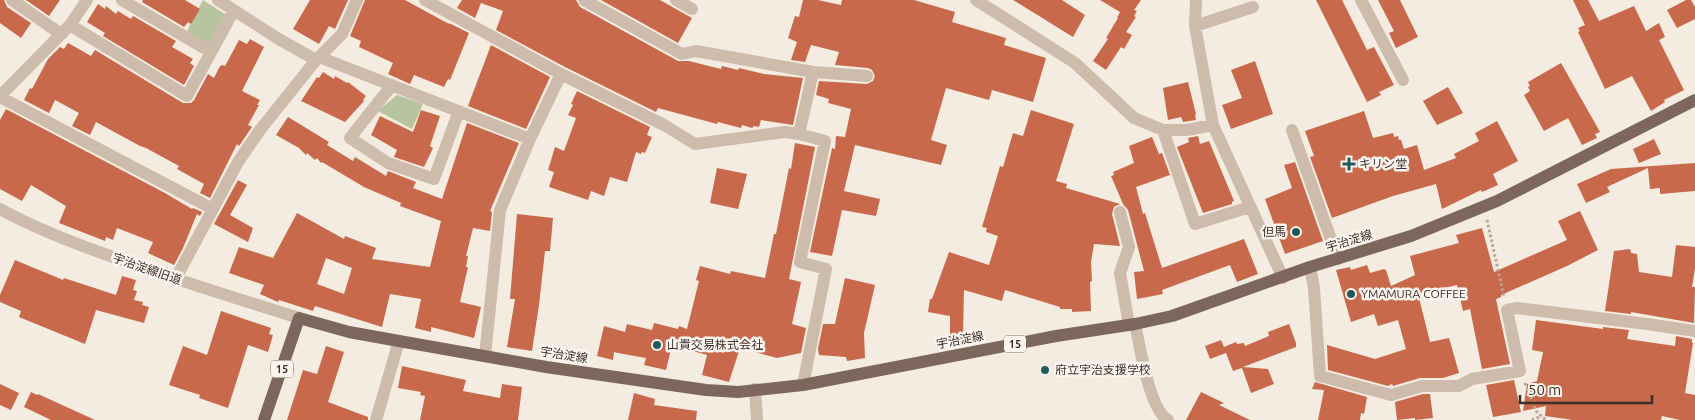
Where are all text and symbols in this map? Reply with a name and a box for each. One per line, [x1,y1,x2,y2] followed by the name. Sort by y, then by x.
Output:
[1359,157,1407,170] place label: キリン堂
[1343,158,1355,170] marker: キリン堂
[1262,225,1286,238] place label: 但馬
[1290,226,1302,238] marker: 但馬
[1324,227,1374,254] street label: 宇治淀線
[111,251,183,286] street label: 宇治淀線旧道
[1361,287,1466,300] place label: YMAMURA COFFEE
[1345,288,1357,300] marker: YMAMURA COFFEE
[935,329,985,350] street label: 宇治淀線
[1004,336,1026,352] road number: 15
[667,338,763,351] place label: 山貴交易株式会社
[651,339,663,351] marker: 山貴交易株式会社
[539,344,589,365] street label: 宇治淀線
[271,360,293,378] road number: 15
[1055,363,1151,376] place label: 府立宇治支援学校
[1039,364,1051,376] marker: 府立宇治支援学校
[1520,372,1652,404] scale bar
[1528,381,1561,398] text: 50 m

